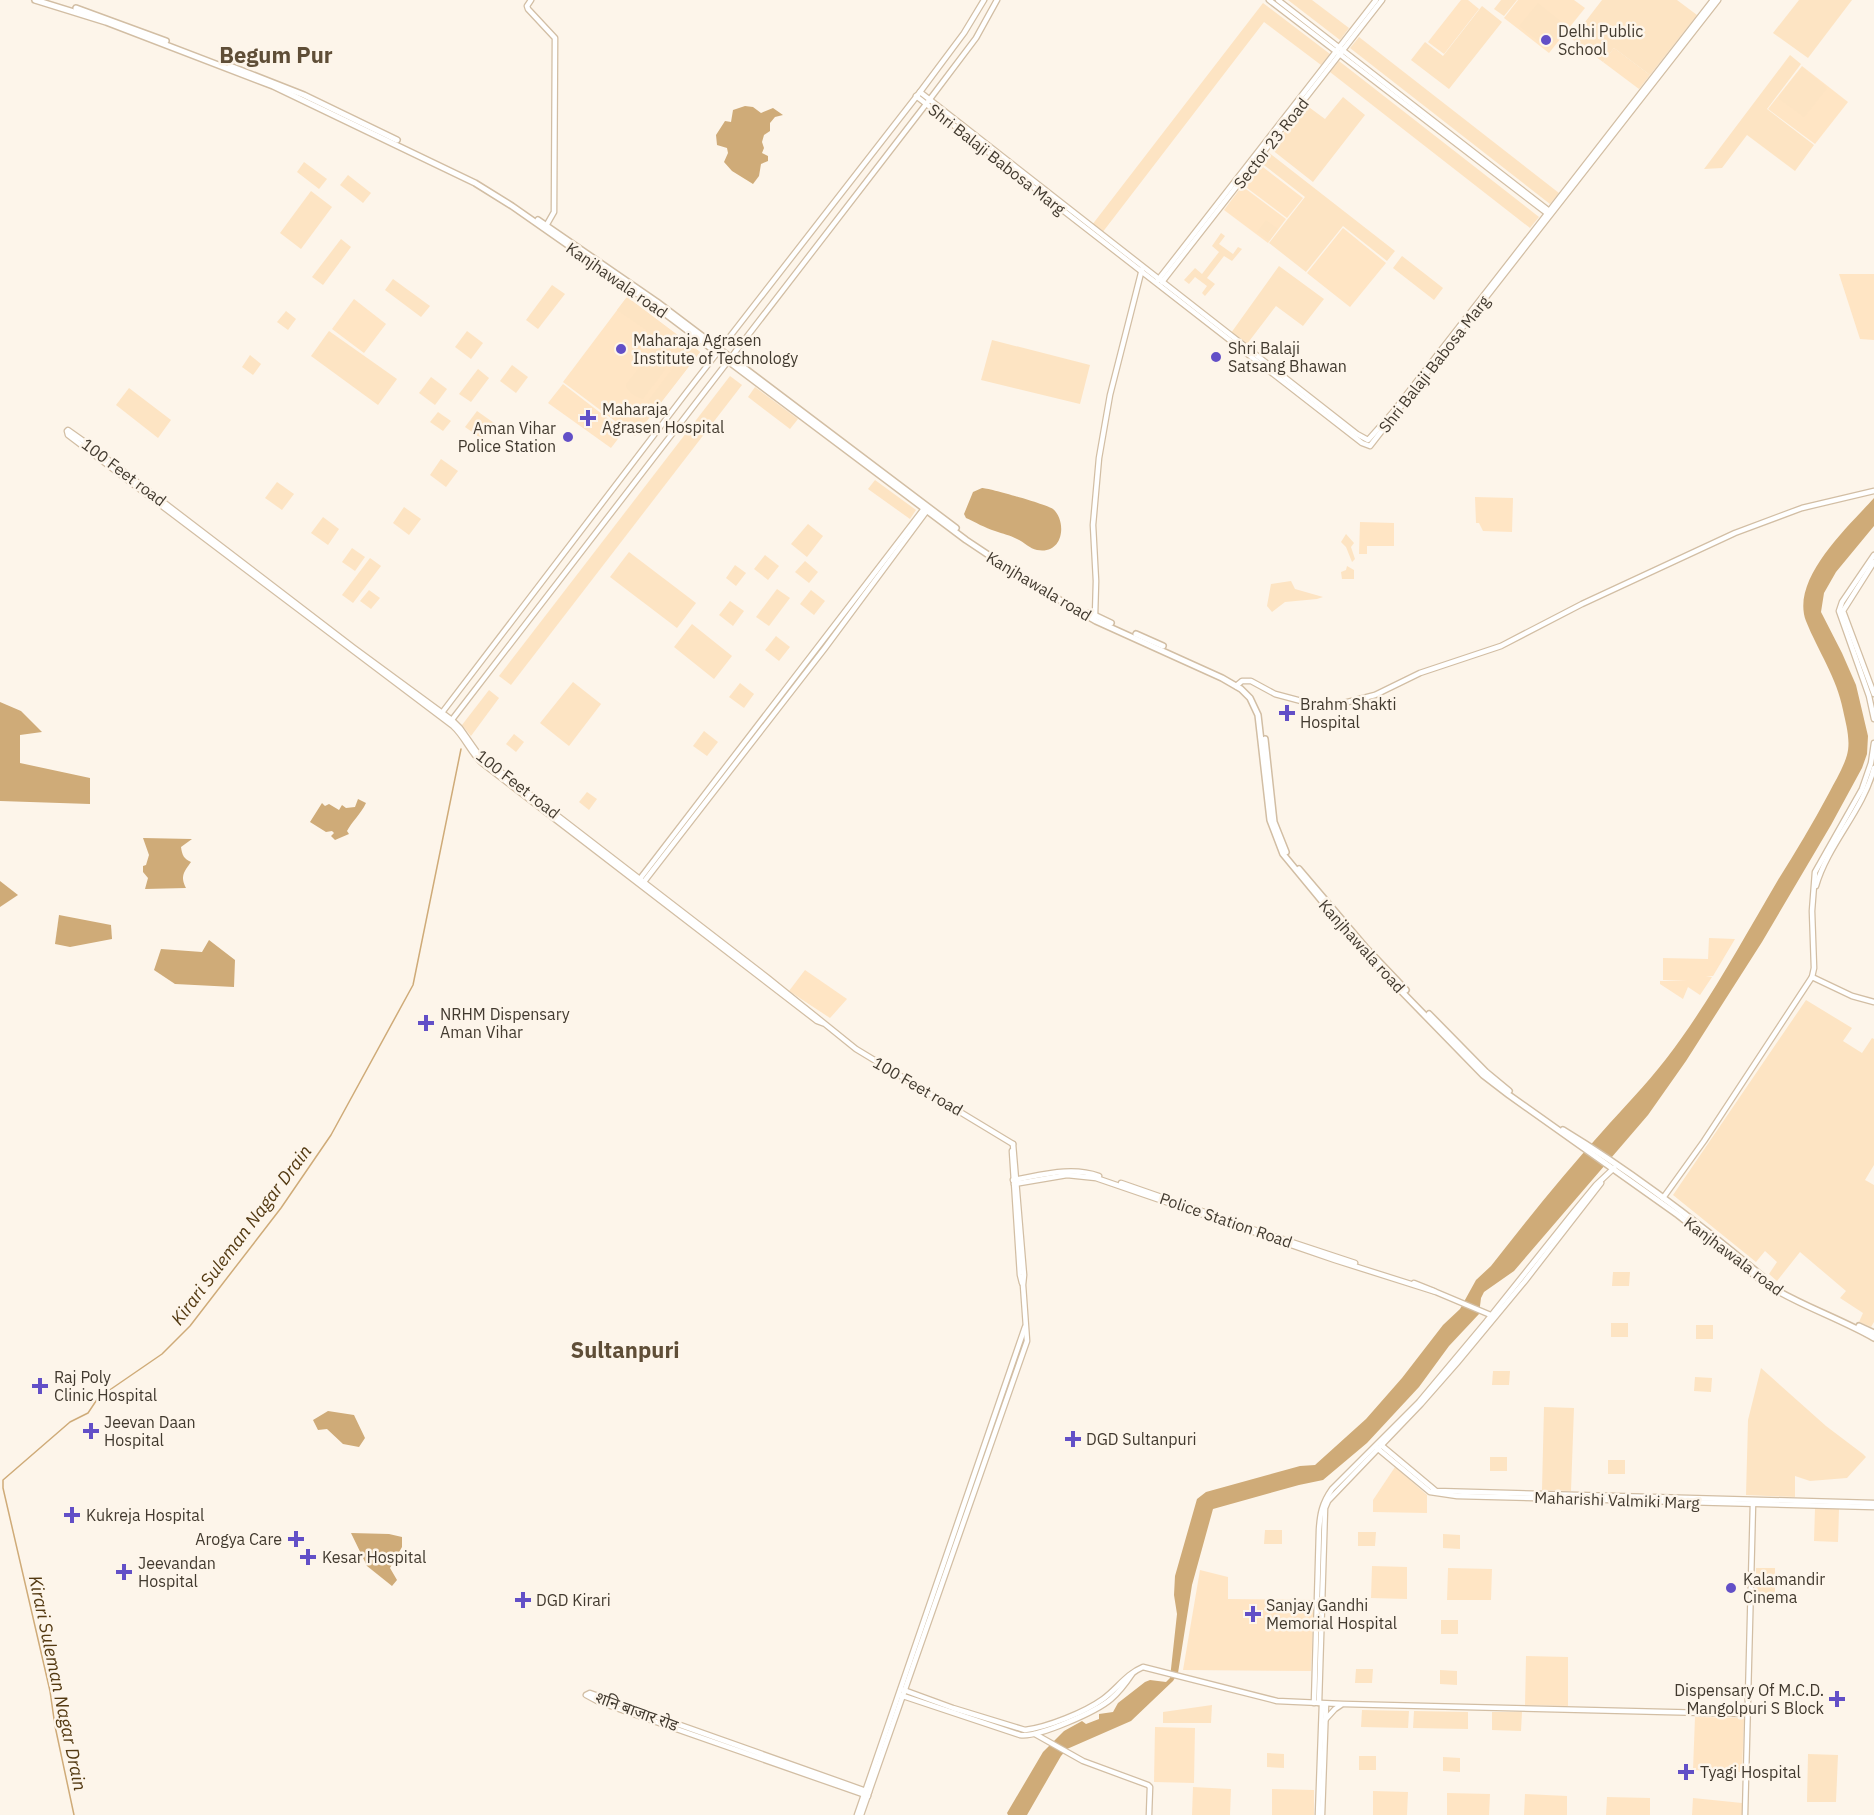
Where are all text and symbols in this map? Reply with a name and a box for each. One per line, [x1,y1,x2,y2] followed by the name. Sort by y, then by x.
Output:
[1558,21,1643,59] place label: Delhi Public School
[1539,33,1553,47] marker: Delhi Public School
[219,40,333,69] district label: Begum Pur
[1229,93,1313,193] street label: Sector 23 Road
[924,99,1070,219] street label: Shri Balaji Babosa Marg
[562,238,672,322] street label: Kanjhawala road
[1374,291,1494,437] street label: Shri Balaji Babosa Marg
[633,330,798,368] place label: Maharaja Agrasen Institute of Technology
[1228,338,1347,376] place label: Shri Balaji Satsang Bhawan
[614,342,628,356] marker: Maharaja Agrasen Institute of Technology
[1209,350,1223,364] marker: Shri Balaji Satsang Bhawan
[602,399,724,437] place label: Maharaja Agrasen Hospital
[579,409,597,427] marker: Maharaja Agrasen Hospital
[458,418,556,456] place label: Aman Vihar Police Station
[561,430,575,444] marker: Aman Vihar Police Station
[78,434,170,510] street label: 100 Feet road
[983,547,1095,625] street label: Kanjhawala road
[1300,694,1396,732] place label: Brahm Shakti Hospital
[1278,704,1296,722] marker: Brahm Shakti Hospital
[472,745,564,823] street label: 100 Feet road
[1315,895,1409,997] street label: Kanjhawala road
[440,1004,570,1042] place label: NRHM Dispensary Aman Vihar
[417,1014,435,1032] marker: NRHM Dispensary Aman Vihar
[869,1052,967,1120] street label: 100 Feet road
[166,1140,316,1330] water label: Kirari Suleman Nagar Drain
[1157,1188,1295,1252] street label: Police Station Road
[1680,1212,1788,1300] street label: Kanjhawala road
[570,1335,680,1364] district label: Sultanpuri
[54,1367,157,1405] place label: Raj Poly Clinic Hospital
[31,1377,49,1395] marker: Raj Poly Clinic Hospital
[104,1412,196,1450] place label: Jeevan Daan Hospital
[82,1422,100,1440] marker: Jeevan Daan Hospital
[1086,1429,1197,1449] place label: DGD Sultanpuri
[1064,1430,1082,1448] marker: DGD Sultanpuri
[1534,1487,1701,1513] street label: Maharishi Valmiki Marg
[86,1505,204,1525] place label: Kukreja Hospital
[63,1506,81,1524] marker: Kukreja Hospital
[195,1529,282,1549] place label: Arogya Care
[287,1530,305,1548] marker: Arogya Care
[322,1547,426,1567] place label: Kesar Hospital
[299,1548,317,1566] marker: Kesar Hospital
[138,1553,216,1591] place label: Jeevandan Hospital
[115,1563,133,1581] marker: Jeevandan Hospital
[1743,1569,1825,1607] place label: Kalamandir Cinema
[24,1573,92,1793] water label: Kirari Suleman Nagar Drain
[1724,1581,1738,1595] marker: Kalamandir Cinema
[536,1590,611,1610] place label: DGD Kirari
[514,1591,532,1609] marker: DGD Kirari
[1266,1595,1397,1633] place label: Sanjay Gandhi Memorial Hospital
[1244,1605,1262,1623] marker: Sanjay Gandhi Memorial Hospital
[1674,1680,1825,1718] place label: Dispensary Of M.C.D. Mangolpuri S Block
[593,1687,681,1735] street label: शनि बाजार रोड
[1828,1690,1846,1708] marker: Dispensary Of M.C.D. Mangolpuri S Block
[1700,1762,1801,1782] place label: Tyagi Hospital
[1677,1763,1695,1781] marker: Tyagi Hospital

